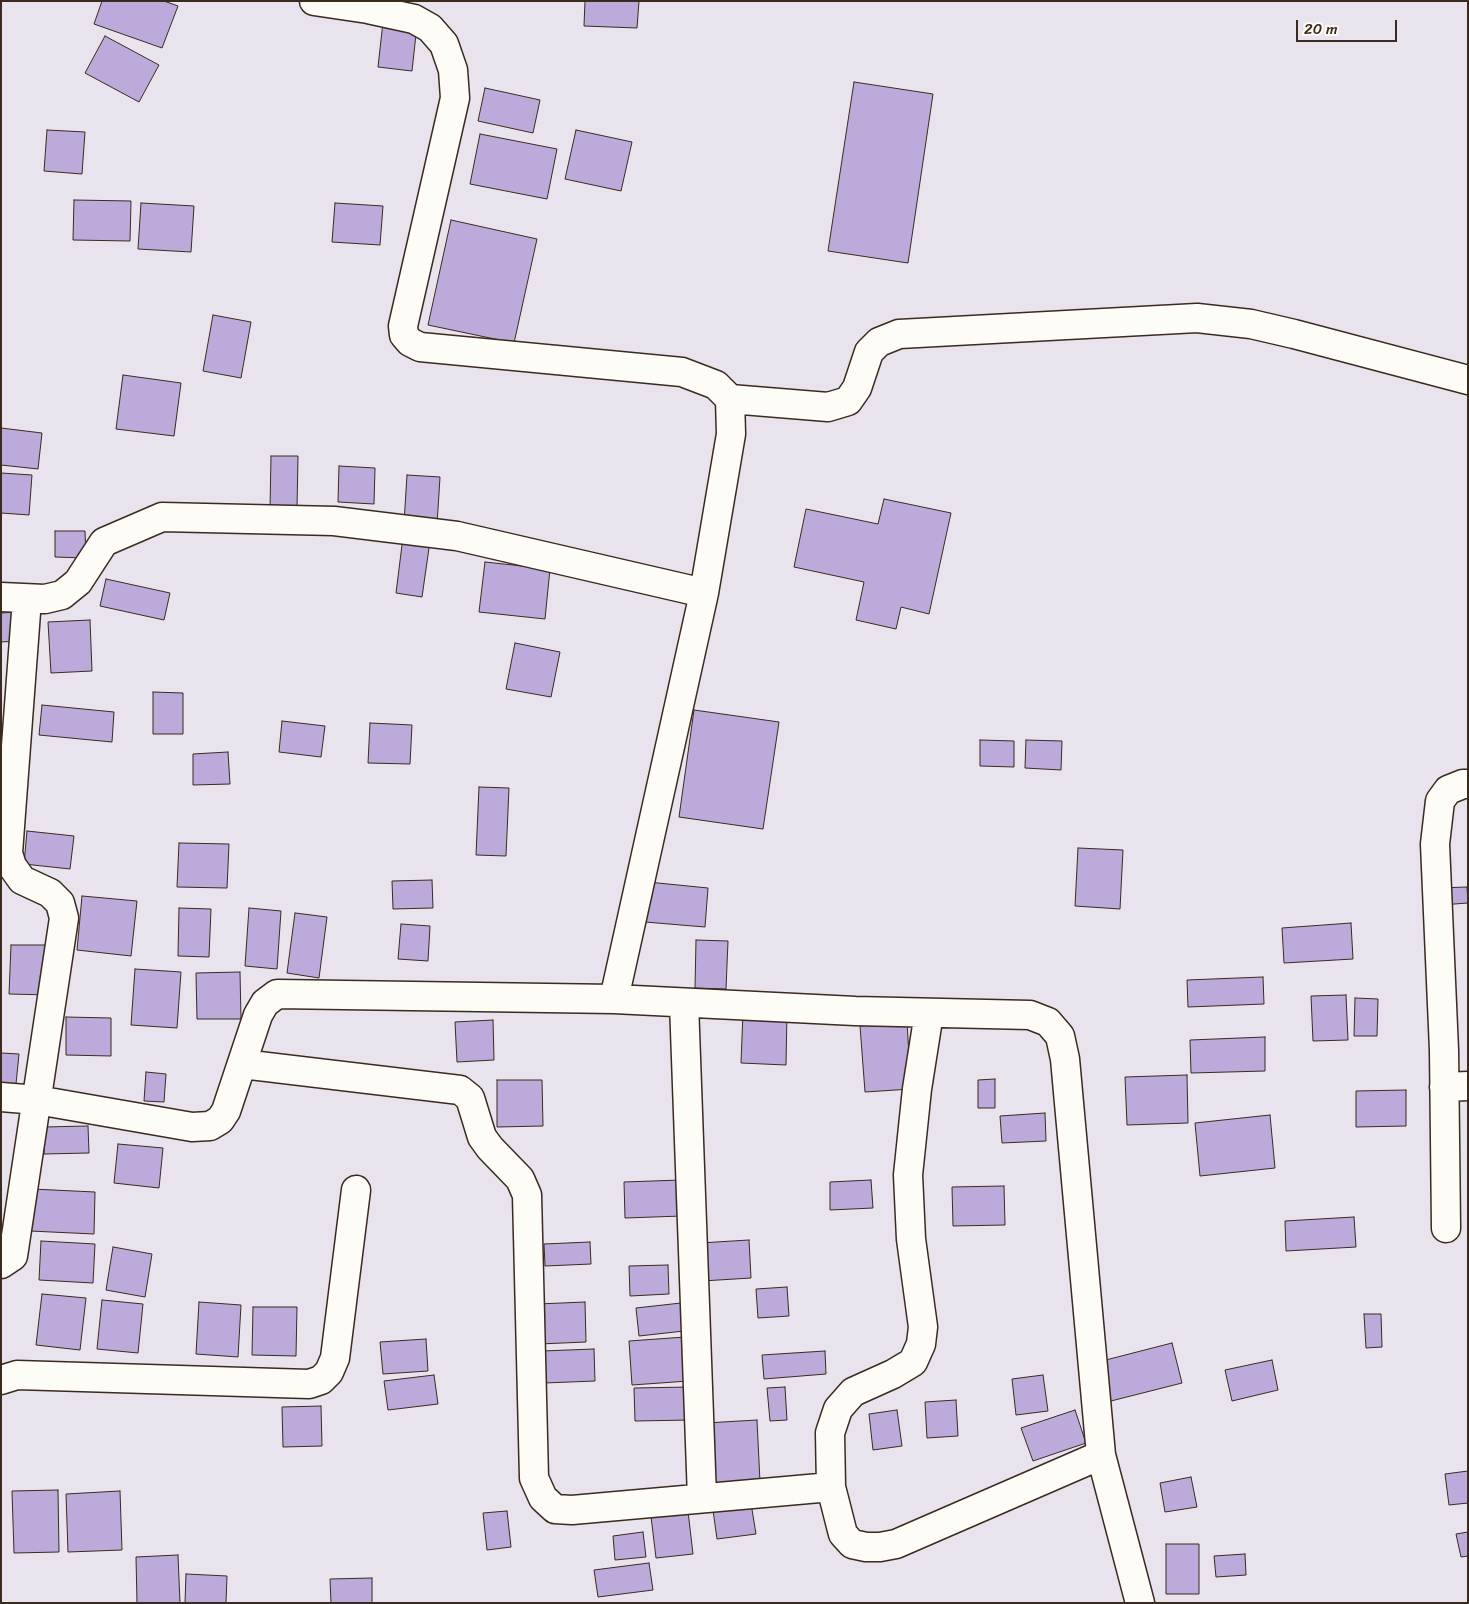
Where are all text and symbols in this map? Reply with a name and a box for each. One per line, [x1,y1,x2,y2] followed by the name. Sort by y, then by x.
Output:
[1299,10,1400,42] scale bar
[1304,16,1338,42] text: 20 m

